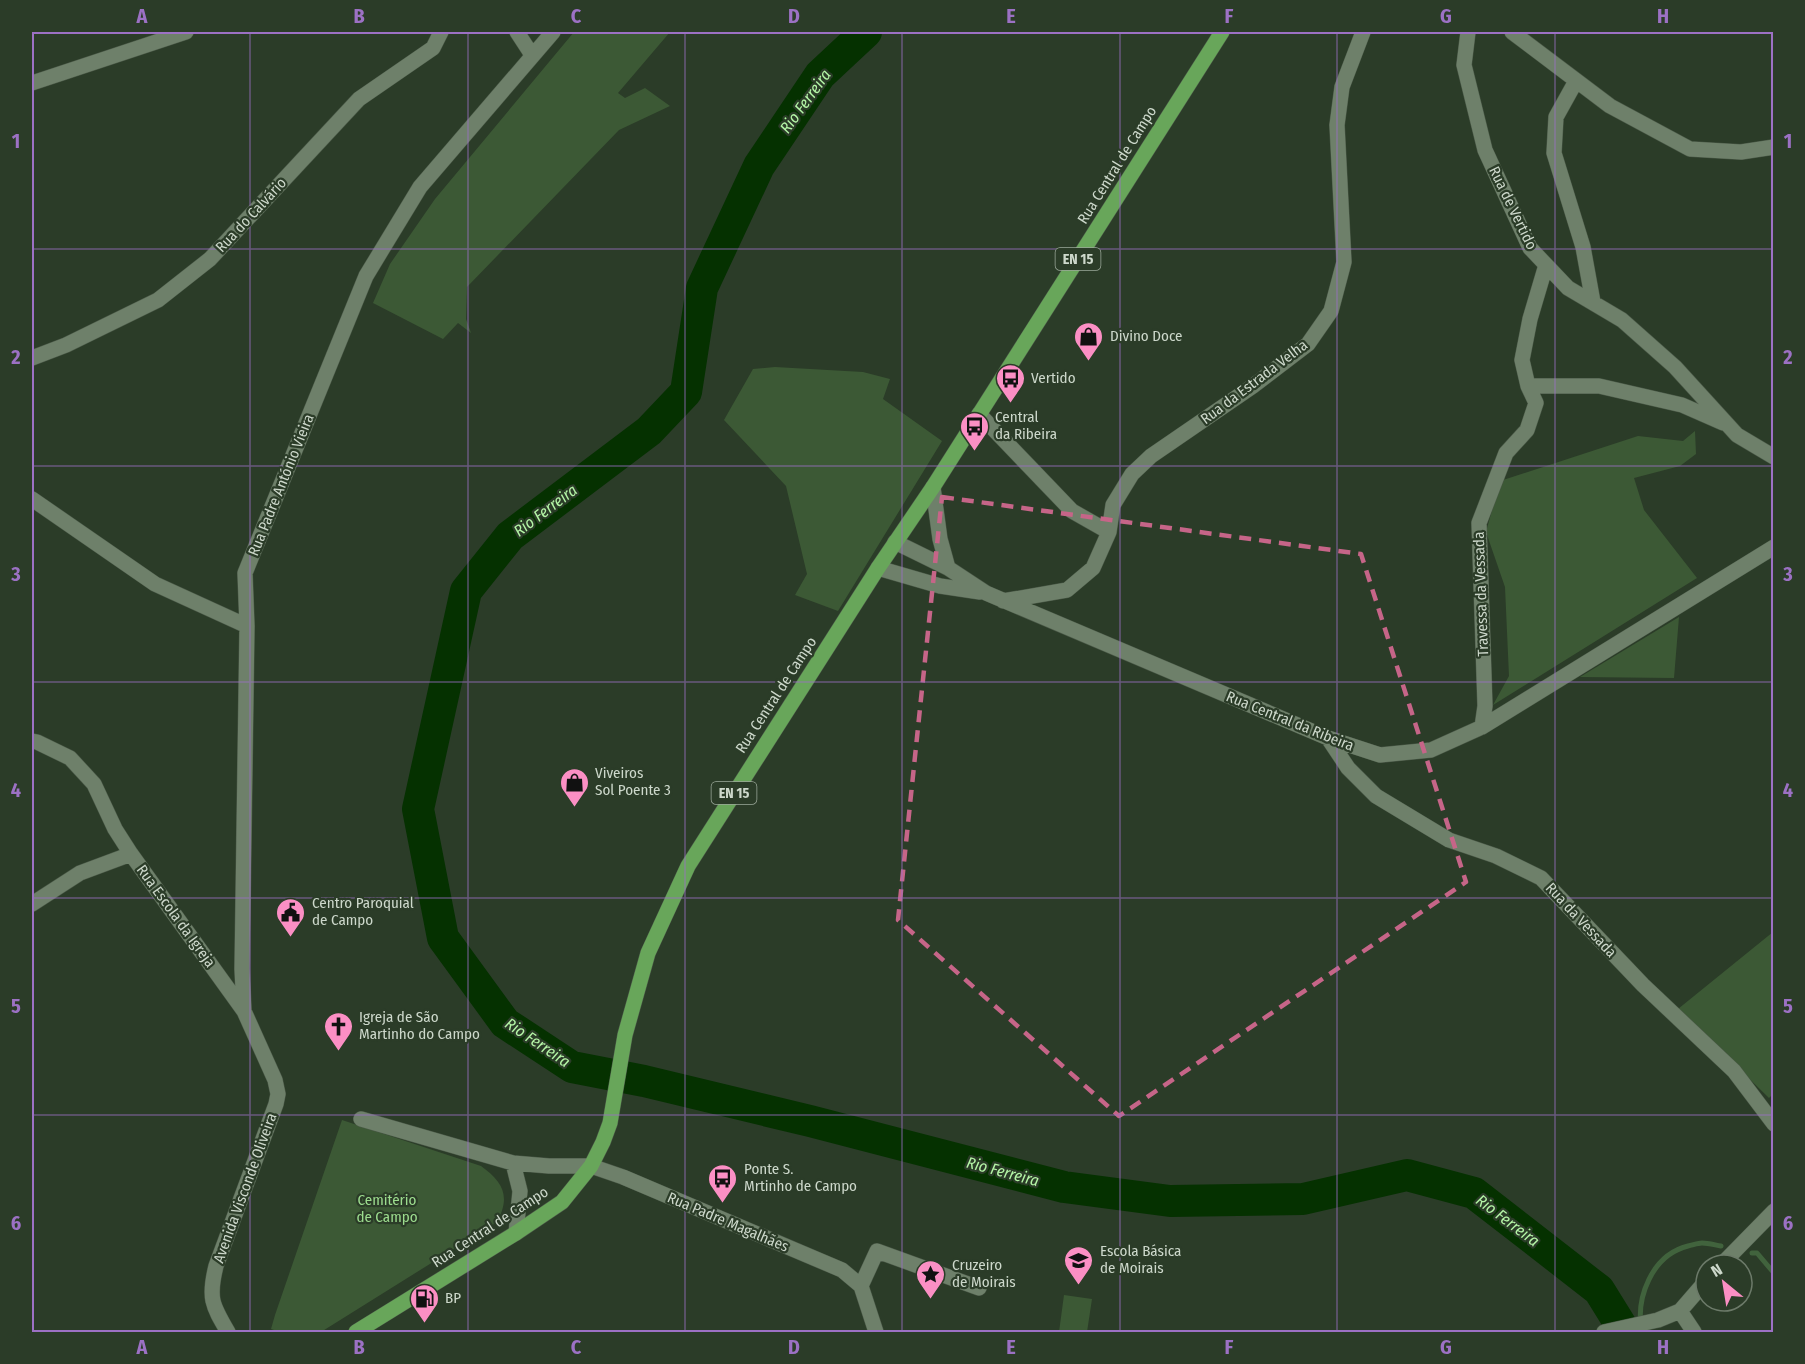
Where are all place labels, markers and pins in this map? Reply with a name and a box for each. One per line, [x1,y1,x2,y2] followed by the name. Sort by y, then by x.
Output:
[1073,320,1105,362] shop icon: Divino Doce
[1110,327,1182,345] place label: Divino Doce
[994,362,1026,404] bus stop icon: Vertido
[1031,369,1076,387] place label: Vertido
[995,408,1057,443] place label: Central da Ribeira
[958,410,990,452] bus stop icon: Central da Ribeira
[595,764,671,799] place label: Viveiros Sol Poente 3
[558,766,590,808] shop icon: Viveiros Sol Poente 3
[312,894,414,929] place label: Centro Paroquial de Campo
[275,896,307,938] public building icon: Centro Paroquial de Campo
[359,1008,480,1043] place label: Igreja de São Martinho do Campo
[322,1010,354,1052] church icon: Igreja de São Martinho do Campo
[744,1160,857,1195] place label: Ponte S. Mrtinho de Campo
[707,1162,739,1204] bus stop icon: Ponte S. Mrtinho de Campo
[1100,1242,1181,1277] place label: Escola Básica de Moirais
[1063,1244,1095,1286] school or university icon: Escola Básica de Moirais
[952,1256,1016,1291] place label: Cruzeiro de Moirais
[915,1258,947,1300] place icon: Cruzeiro de Moirais
[408,1282,440,1324] fuel station icon: BP
[445,1289,461,1307] place label: BP

